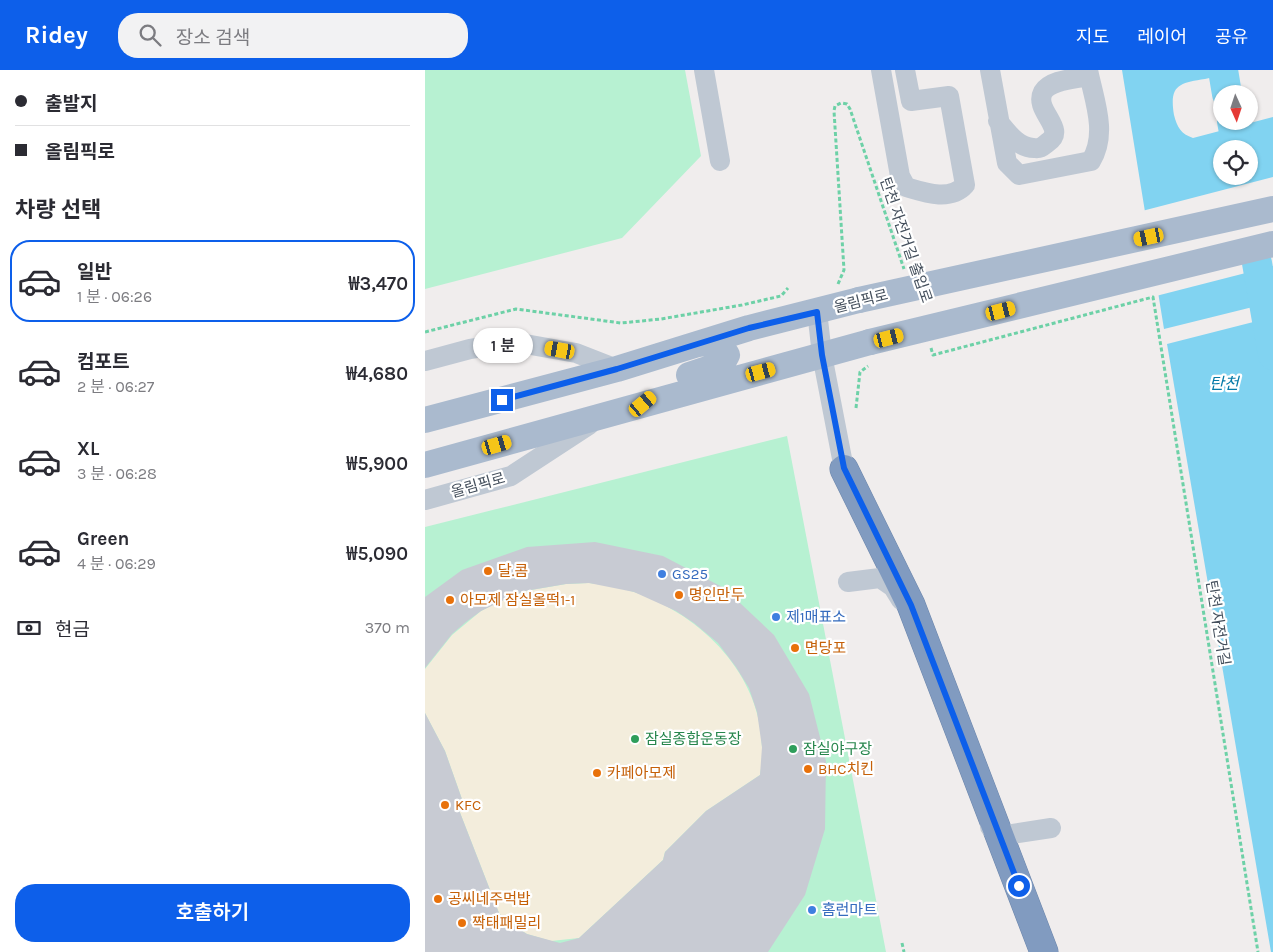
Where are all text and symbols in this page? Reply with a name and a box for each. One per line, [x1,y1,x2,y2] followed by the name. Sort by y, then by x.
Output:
[118,13,468,58] search box
[25,21,88,49] text: Ridey
[136,21,164,49] icon: search
[1076,26,1109,48] text: 지도
[1137,26,1187,48] text: 레이어
[1215,26,1248,48] text: 공유
[176,27,250,49] text: 장소 검색
[1213,85,1257,130] north arrow
[1213,85,1258,185] map controls
[45,93,97,115] text: 출발지
[1213,140,1258,185] button: locate
[45,141,115,163] text: 올림픽로
[876,175,936,305] street label: 탄천 자전거길 출입로
[15,197,102,223] text: 차량 선택
[1132,227,1165,247] car
[17,259,62,304] icon: car
[77,261,112,283] text: 일반
[349,273,408,295] text: ₩3,470
[832,286,890,316] street label: 올림픽로
[77,287,152,306] text: 1 분 · 06:26
[984,300,1017,322] car
[872,327,905,349] car
[472,328,532,362] callout: 1 분
[491,336,515,355] text: 1 분
[543,340,576,360] car
[17,349,62,394] icon: car
[77,351,129,373] text: 컴포트
[744,361,777,383] car
[346,363,408,385] text: ₩4,680
[1209,374,1241,393] water label: 탄천
[77,377,154,396] text: 2 분 · 06:27
[491,389,513,411] route end
[626,389,659,419] car
[480,434,513,456] car
[77,438,99,460] text: XL
[17,439,62,484] icon: car
[346,453,408,475] text: ₩5,900
[77,464,157,483] text: 3 분 · 06:28
[449,469,507,501] street label: 올림픽로
[77,528,129,550] text: Green
[17,529,62,574] icon: car
[346,543,408,565] text: ₩5,090
[77,554,156,573] text: 4 분 · 06:29
[498,562,528,580] place label: 달.콤
[482,565,494,577] marker: 달.콤
[672,565,708,583] place label: GS25
[656,568,668,580] marker: GS25
[1202,579,1234,667] street label: 탄천 자전거길
[689,586,744,604] place label: 명인만두
[673,589,685,601] marker: 명인만두
[460,591,575,609] place label: 아모제 잠실올떡1-1
[444,594,456,606] marker: 아모제 잠실올떡1-1
[786,608,846,626] place label: 제1매표소
[770,611,782,623] marker: 제1매표소
[15,614,43,642] icon: cash
[365,618,410,637] text: 370 m
[55,619,90,641] text: 현금
[805,639,846,657] place label: 면당포
[789,642,801,654] marker: 면당포
[645,730,742,748] place label: 잠실종합운동장
[629,733,641,745] marker: 잠실종합운동장
[803,740,872,758] place label: 잠실야구장
[787,743,799,755] marker: 잠실야구장
[818,760,874,778] place label: BHC치킨
[802,763,814,775] marker: BHC치킨
[607,764,676,782] place label: 카페아모제
[591,767,603,779] marker: 카페아모제
[455,796,481,814] place label: KFC
[439,799,451,811] marker: KFC
[1008,875,1030,897] route start
[15,884,410,942] button: 호출하기
[448,890,531,908] place label: 공씨네주먹밥
[432,893,444,905] marker: 공씨네주먹밥
[822,901,877,919] place label: 홈런마트
[806,904,818,916] marker: 홈런마트
[472,914,541,932] place label: 짝태패밀리
[456,917,468,929] marker: 짝태패밀리

